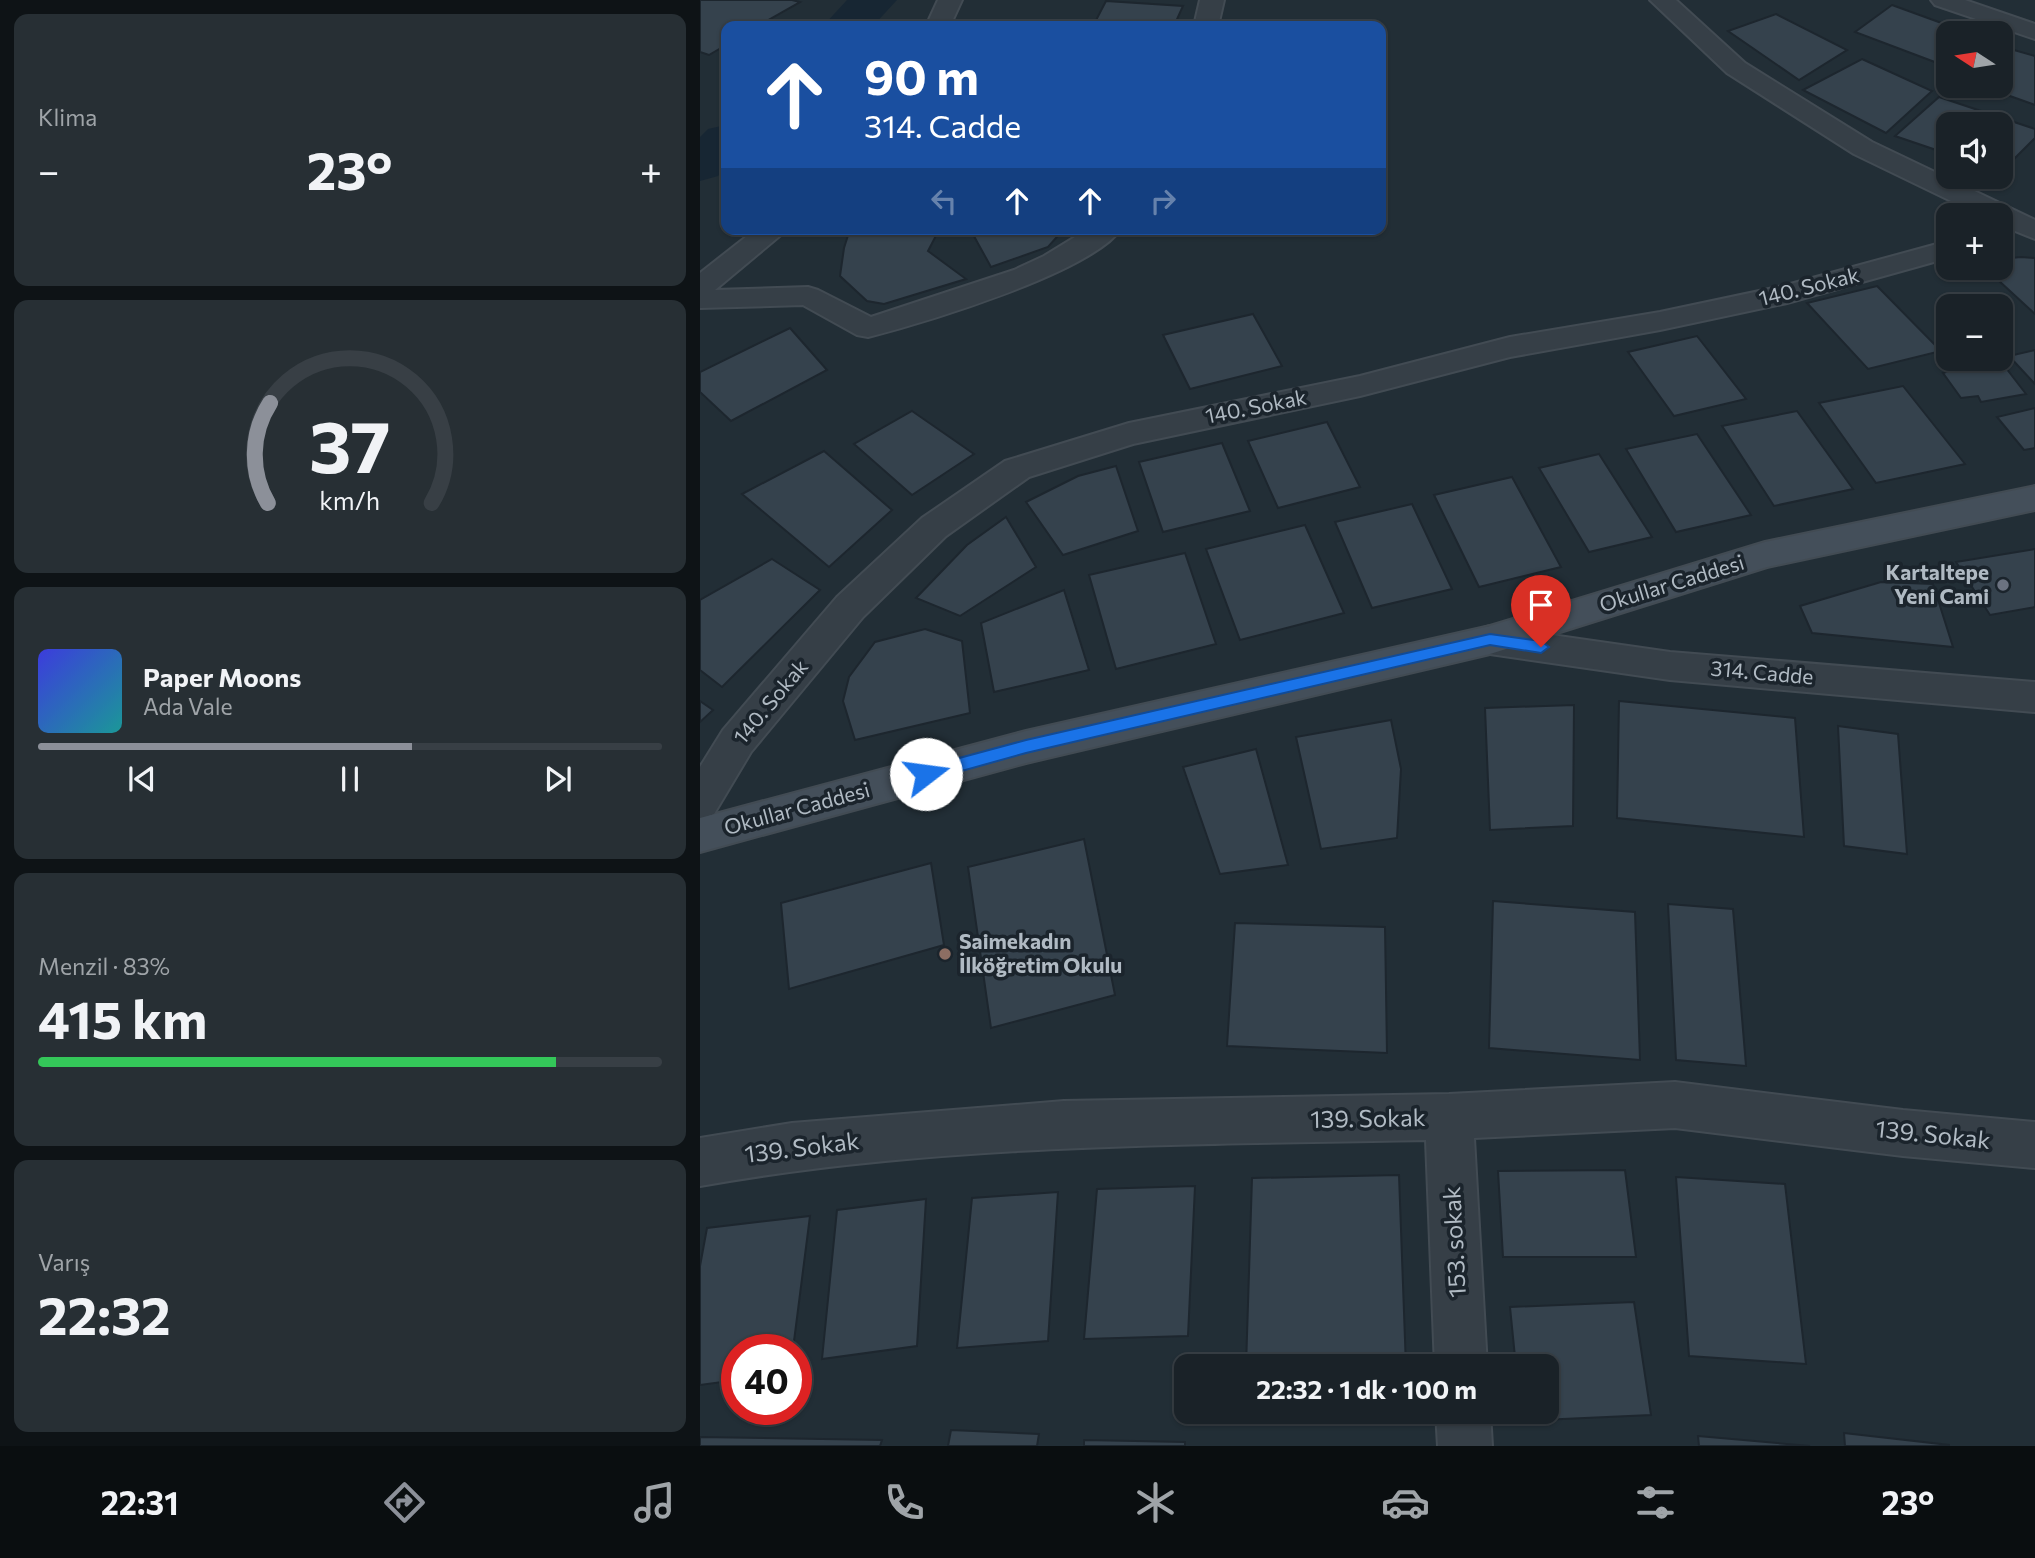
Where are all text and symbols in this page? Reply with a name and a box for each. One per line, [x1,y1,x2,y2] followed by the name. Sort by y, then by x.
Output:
[1936,21,2012,98] north arrow
[1936,21,2013,371] map controls
[864,45,979,105] text: 90 m
[749,49,840,140] icon: ahead
[38,103,97,131] text: Klima
[864,105,1021,145] text: 314. Cadde
[1936,112,2013,189] button: sound
[307,137,393,201] text: 23°
[38,146,60,193] text: −
[640,146,662,193] text: +
[925,182,963,220] icon: left
[998,182,1036,220] icon: ahead
[1071,182,1109,220] icon: ahead
[1144,182,1182,220] icon: right
[1936,203,2013,280] button: +
[1756,261,1861,310] street label: 140. Sokak
[1936,294,2013,371] button: −
[1203,383,1308,428] street label: 140. Sokak
[309,399,391,488] text: 37
[320,484,380,514] text: km/h
[1596,549,1747,616] street label: Okullar Caddesi
[1886,559,1989,608] place label: Kartaltepe Yeni Cami
[1511,575,1571,647] pin
[1995,577,2011,593] marker: Kartaltepe Yeni Cami
[1522,586,1560,624] icon: arrive
[727,654,812,748] street label: 140. Sokak
[1710,655,1815,688] street label: 314. Cadde
[143,661,301,692] text: Paper Moons
[143,692,233,720] text: Ada Vale
[889,737,963,811] position arrow
[123,760,161,798] icon: previous
[331,760,369,798] icon: pause
[539,760,577,798] icon: next
[721,776,872,839] street label: Okullar Caddesi
[959,928,1122,977] place label: Saimekadın İlköğretim Okulu
[937,946,953,962] marker: Saimekadın İlköğretim Okulu
[38,952,170,980] text: Menzil · 83%
[38,986,207,1050] text: 415 km
[1310,1102,1426,1133] street label: 139. Sokak
[1874,1113,1992,1154] street label: 139. Sokak
[743,1125,861,1168] street label: 139. Sokak
[1436,1186,1471,1298] street label: 153. sokak
[38,1248,90,1276] text: Varış
[38,1282,171,1346] text: 22:32
[721,1334,812,1425] speed limit sign: 40
[1256,1373,1477,1404] text: 22:32 · 1 dk · 100 m
[380,1478,429,1527] icon: directions
[630,1478,679,1527] icon: music
[880,1478,929,1527] icon: phone
[1131,1478,1180,1527] icon: climate
[1381,1478,1430,1527] icon: car
[1631,1478,1680,1527] icon: filters
[101,1482,179,1522] text: 22:31
[1882,1482,1934,1522] text: 23°

